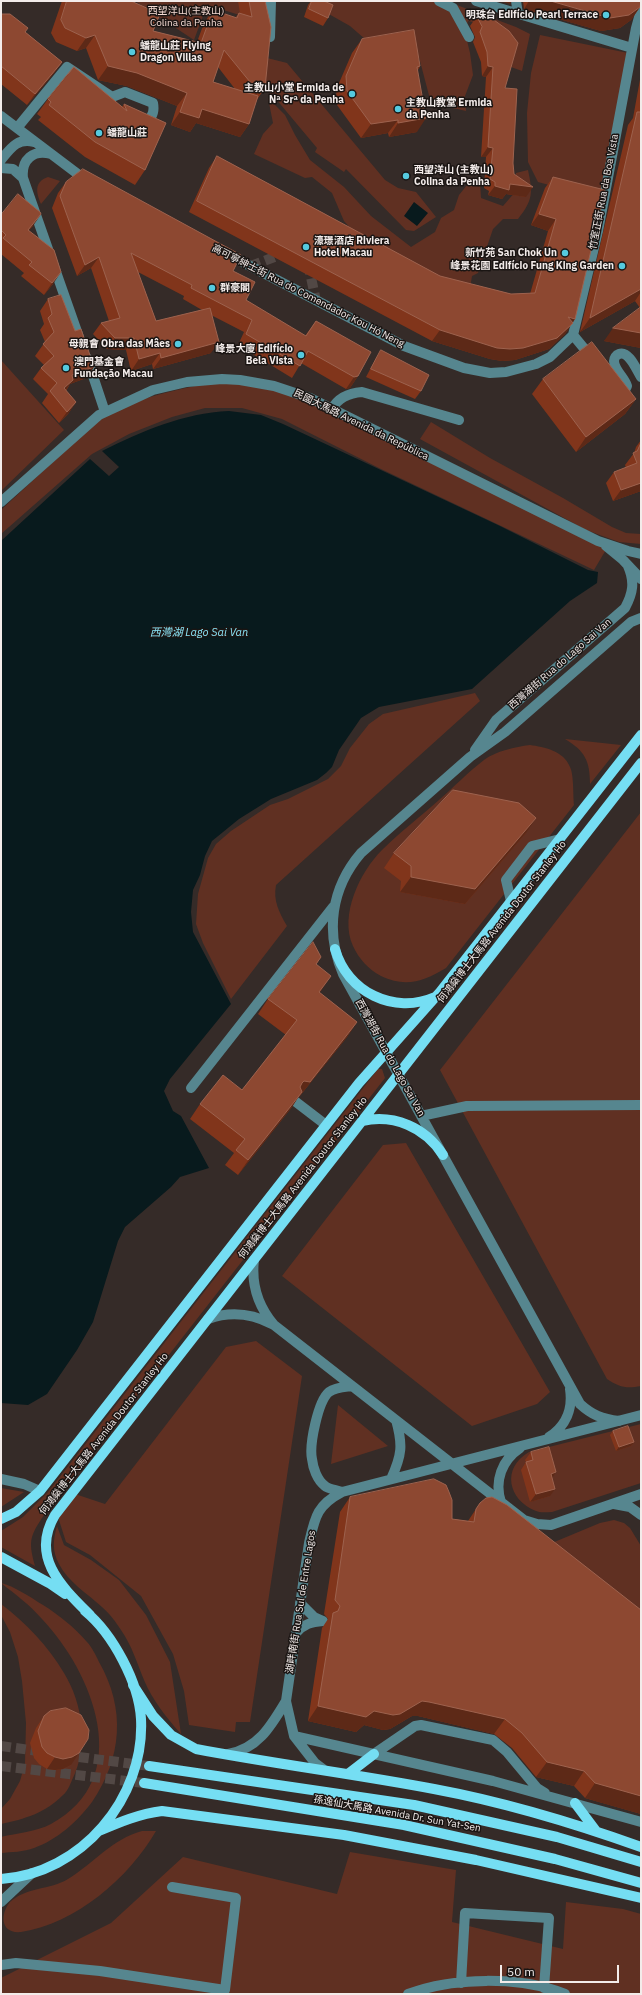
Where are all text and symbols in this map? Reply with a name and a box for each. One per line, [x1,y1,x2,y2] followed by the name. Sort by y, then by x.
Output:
[148,5,224,28] park label: 西望洋山(主教山) Colina da Penha
[466,9,598,21] place label: 明珠台 Edifício Pearl Terrace
[601,10,611,20] marker: 明珠台 Edifício Pearl Terrace
[140,40,211,64] place label: 蟠龍山莊 Flying Dragon Villas
[127,47,137,57] marker: 蟠龍山莊 Flying Dragon Villas
[244,82,344,106] place label: 主教山小堂 Ermida de Nª Srª da Penha
[347,89,357,99] marker: 主教山小堂 Ermida de Nª Srª da Penha
[406,97,492,120] place label: 主教山教堂 Ermida da Penha
[393,104,403,114] marker: 主教山教堂 Ermida da Penha
[107,127,147,139] place label: 蟠龍山莊
[94,128,104,138] marker: 蟠龍山莊
[587,133,621,251] street label: 竹室正街 Rua da Boa Vista
[414,164,493,188] place label: 西望洋山 (主教山) Colina da Penha
[401,171,411,181] marker: 西望洋山 (主教山) Colina da Penha
[314,235,389,258] place label: 濠璟酒店 Riviera Hotel Macau
[210,242,406,350] street label: 高可寧紳士街 Rua do Comendador Kou Hó Neng
[301,242,311,252] marker: 濠璟酒店 Riviera Hotel Macau
[465,247,557,259] place label: 新竹苑 San Chok Un
[560,248,570,258] marker: 新竹苑 San Chok Un
[451,260,614,272] place label: 峰景花園 Edifício Fung King Garden
[617,261,627,271] marker: 峰景花園 Edifício Fung King Garden
[220,282,250,294] place label: 群豪閣
[207,283,217,293] marker: 群豪閣
[69,338,170,350] place label: 母親會 Obra das Mâes
[173,339,183,349] marker: 母親會 Obra das Mâes
[215,343,293,366] place label: 峰景大廈 Edifício Bela Vista
[296,350,306,360] marker: 峰景大廈 Edifício Bela Vista
[74,356,153,380] place label: 澳門基金會 Fundação Macau
[61,363,71,373] marker: 澳門基金會 Fundação Macau
[292,387,430,463] street label: 民國大馬路 Avenida da República
[506,616,614,712] street label: 西灣湖街 Rua do Lago Sai Van
[150,626,248,640] water label: 西灣湖 Lago Sai Van
[435,839,569,1005] street label: 何鴻燊博士大馬路 Avenida Doutor Stanley Ho
[353,997,427,1119] street label: 西灣湖街 Rua do Lago Sai Van
[236,1095,370,1261] street label: 何鴻燊博士大馬路 Avenida Doutor Stanley Ho
[37,1351,171,1517] street label: 何鴻燊博士大馬路 Avenida Doutor Stanley Ho
[284,1530,318,1674] street label: 湖畔南街 Rua Sul de Entre Lagos
[312,1793,482,1835] street label: 孫逸仙大馬路 Avenida Dr. Sun Yat-Sen
[502,1957,621,1983] scale bar
[507,1964,535,1979] text: 50 m

